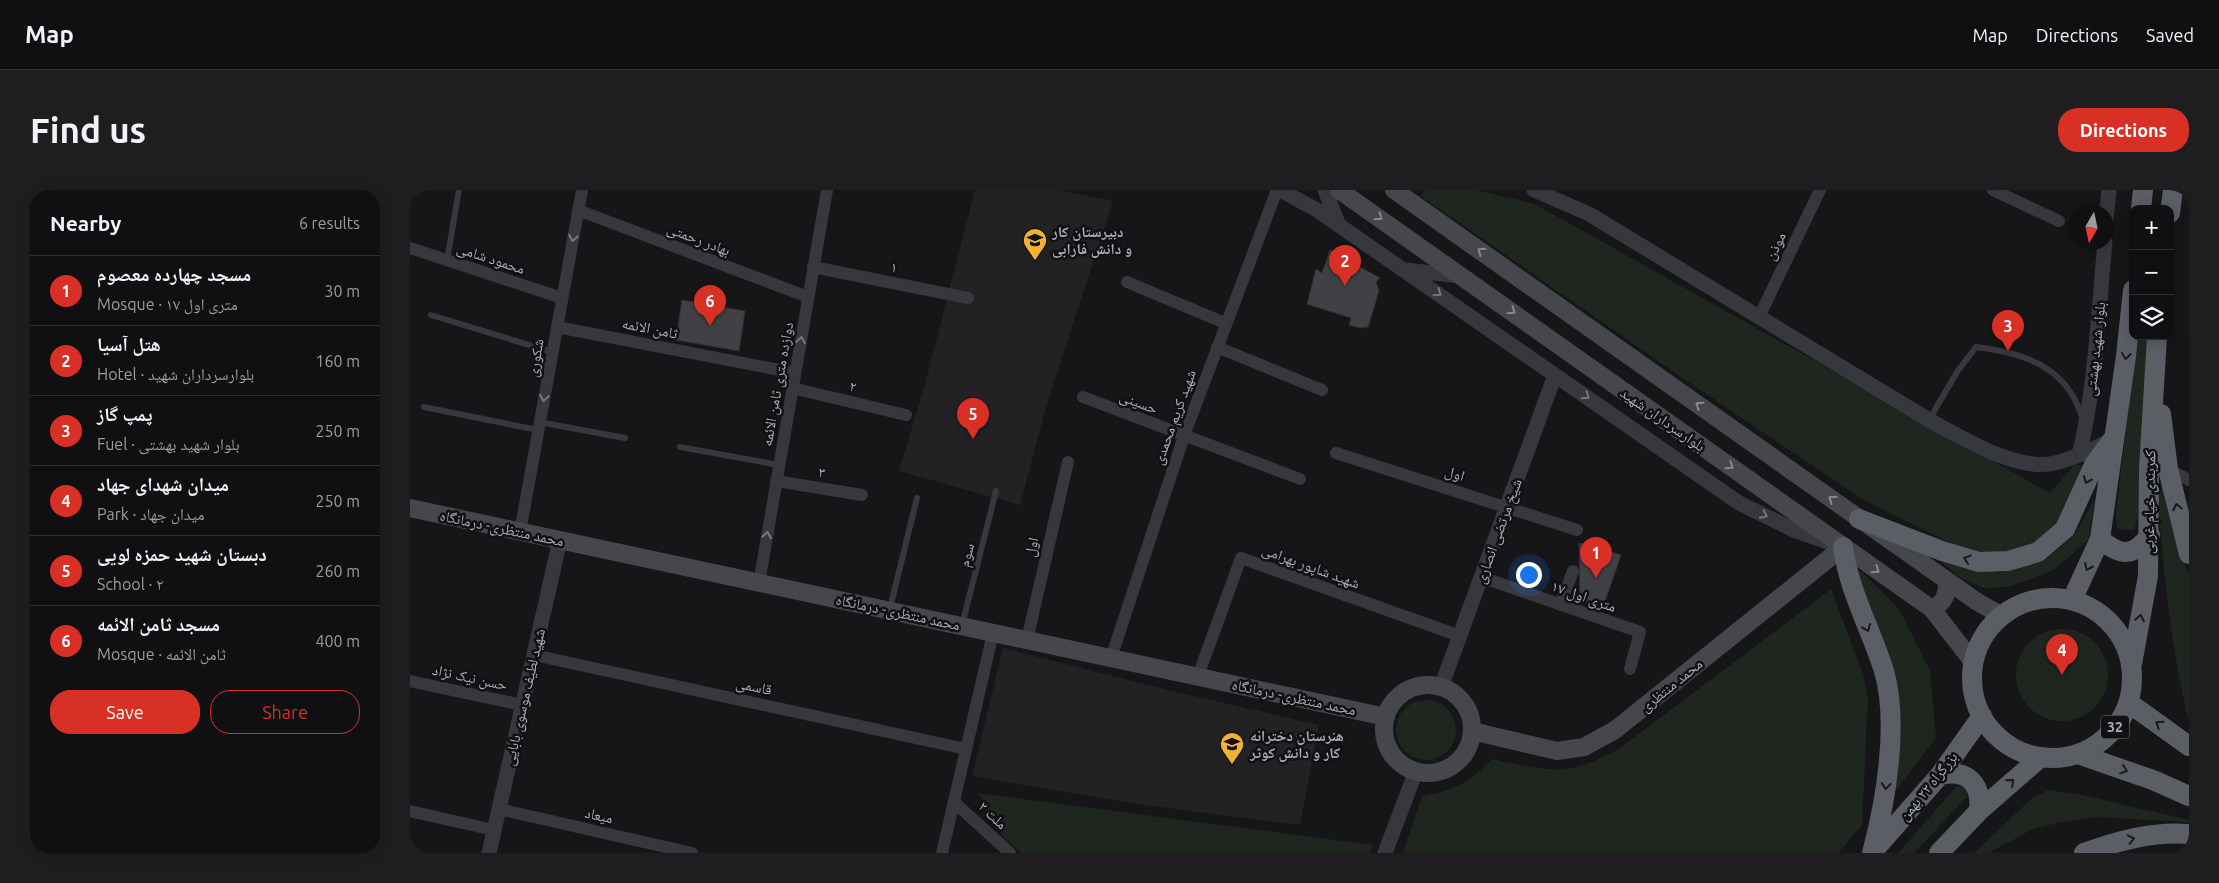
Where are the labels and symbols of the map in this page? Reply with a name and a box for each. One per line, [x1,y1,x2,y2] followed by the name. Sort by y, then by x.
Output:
[2069,205,2114,250] north arrow
[1373,211,1383,220] one-way arrow
[664,219,733,261] street label: بهادر رحمتی
[1051,223,1132,258] place label: دبیرستان کار و دانش فارابی
[1022,227,1048,261] school or university icon: دبیرستان کار و دانش فارابی
[1761,229,1791,264] street label: موذن
[569,234,579,242] one-way arrow
[454,239,527,279] street label: محمود شامی
[1329,245,1361,286] pin: 2
[1478,248,1487,256] one-way arrow
[889,258,899,276] street label: ۱
[694,285,726,326] pin: 6
[1432,287,1442,296] one-way arrow
[2082,301,2110,397] street label: بلوار شهید بهشتی
[1506,305,1516,314] one-way arrow
[1992,310,2024,351] pin: 3
[620,314,679,344] street label: ثامن الائمه
[758,321,798,448] street label: دوازده متری ثامن الائمه
[795,336,805,344] one-way arrow
[523,337,549,379] street label: شکوری
[2121,352,2132,360] one-way arrow
[1149,367,1201,467] street label: شهید کریم محمدی
[848,377,858,395] street label: ۲
[1616,383,1709,456] street label: بلوارسرداران شهید
[1117,387,1161,419] street label: حسینی
[1580,390,1589,399] one-way arrow
[539,393,549,402] one-way arrow
[957,398,989,439] pin: 5
[1695,402,1705,411] one-way arrow
[2140,450,2160,554] street label: کمربندی خیام غربی
[1724,460,1733,470] one-way arrow
[1442,462,1467,486] street label: اول
[817,463,827,481] street label: ۳
[2083,475,2093,484] one-way arrow
[1471,476,1527,586] street label: شیخ مرتضی انصاری
[1828,496,1838,505] one-way arrow
[2172,503,2183,512] one-way arrow
[438,507,566,551] street label: محمد منتظری- درمانگاه
[1759,509,1768,520] one-way arrow
[762,530,772,539] one-way arrow
[1021,536,1043,559] street label: اول
[1580,537,1612,578] pin: 1
[1259,540,1363,594] street label: شهید شاپور بهرامی
[955,541,979,569] street label: سوم
[1963,554,1971,564] one-way arrow
[1516,562,1542,588] your location
[2084,562,2094,571] one-way arrow
[1871,564,1880,573] one-way arrow
[1549,577,1619,617] street label: ۱۷ متری اول
[834,591,962,635] street label: محمد منتظری- درمانگاه
[2135,613,2145,622] one-way arrow
[1861,623,1871,631] one-way arrow
[500,627,550,768] street label: شهید لطیف موسوی بابایی
[2046,634,2078,675] pin: 4
[1637,655,1707,717] street label: محمد منتظری
[431,661,510,695] street label: حسن نیک نژاد
[734,674,774,700] street label: قاسمی
[1230,676,1358,720] street label: محمد منتظری- درمانگاه
[2101,716,2129,738] road number: 32
[2155,721,2165,730] one-way arrow
[1249,727,1344,762] place label: هنرستان دخترانه کار و دانش کوثر
[1219,731,1245,765] school or university icon: هنرستان دخترانه کار و دانش کوثر
[1895,748,1962,825] street label: بزرگراه ۲۲ بهمن
[2119,764,2128,774] one-way arrow
[2006,779,2015,788] one-way arrow
[1881,782,1892,790] one-way arrow
[975,798,1011,833] street label: ملت ۲
[583,804,615,827] street label: میعاد
[2127,834,2135,845] one-way arrow

